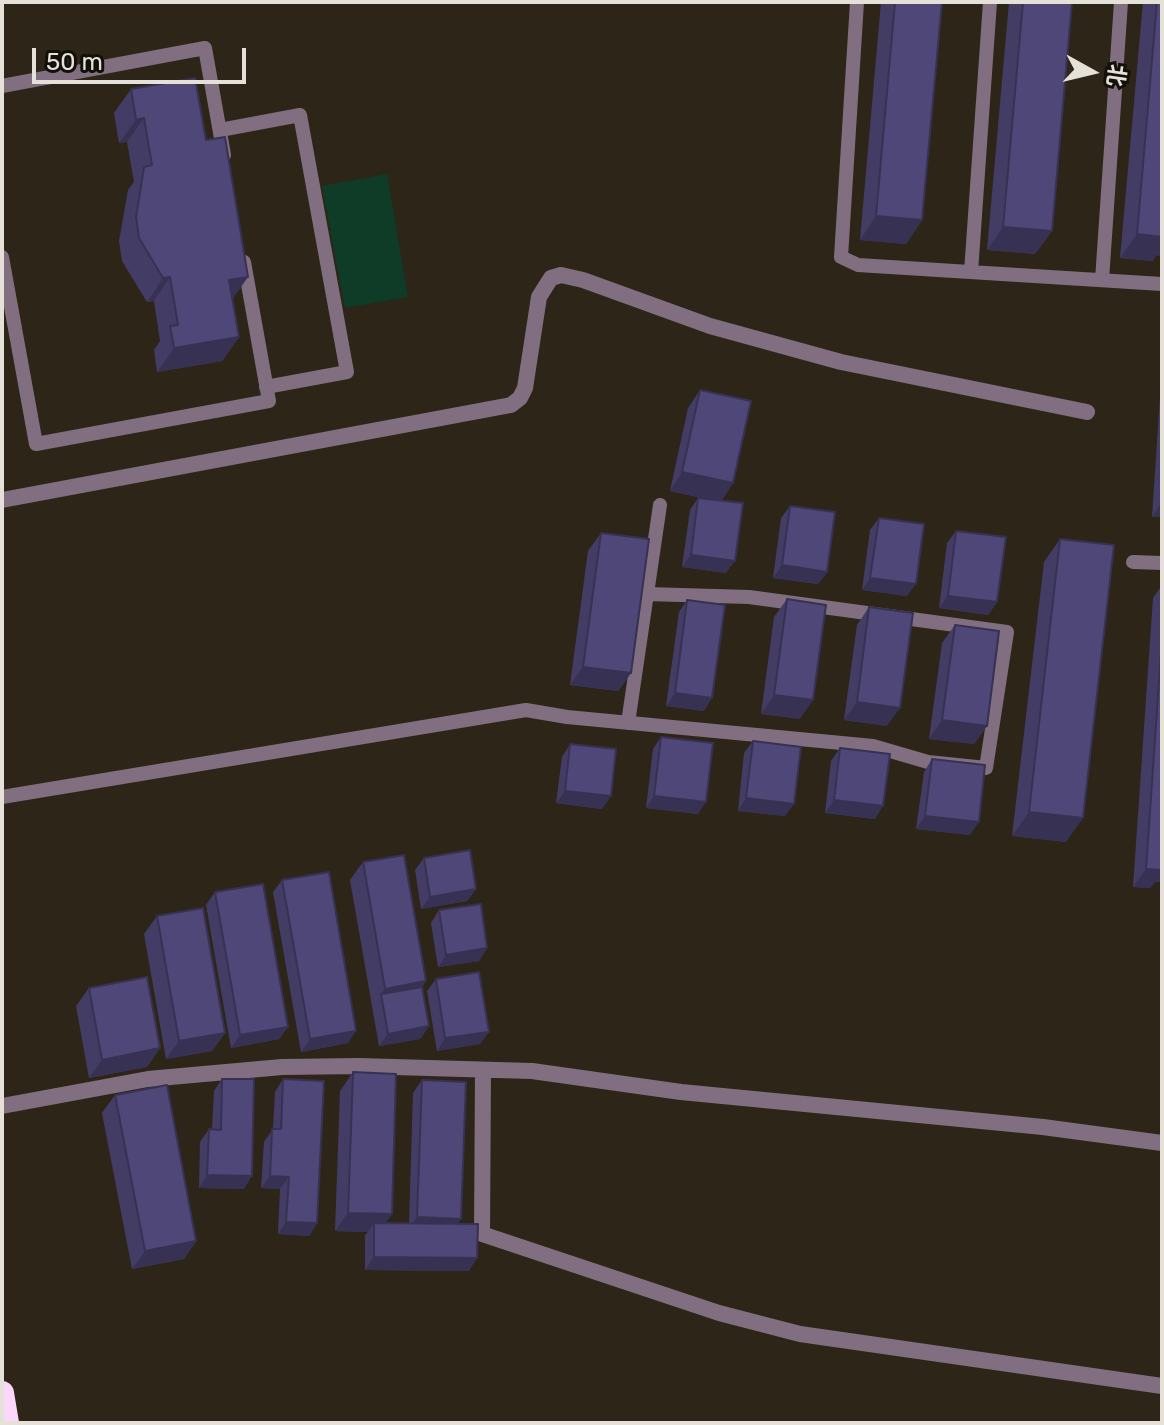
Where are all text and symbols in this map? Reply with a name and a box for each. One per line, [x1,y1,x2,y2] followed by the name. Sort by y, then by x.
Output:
[36,32,250,82] scale bar
[1052,32,1132,112] north arrow
[46,48,103,76] text: 50 m
[1101,63,1131,88] text: 北

